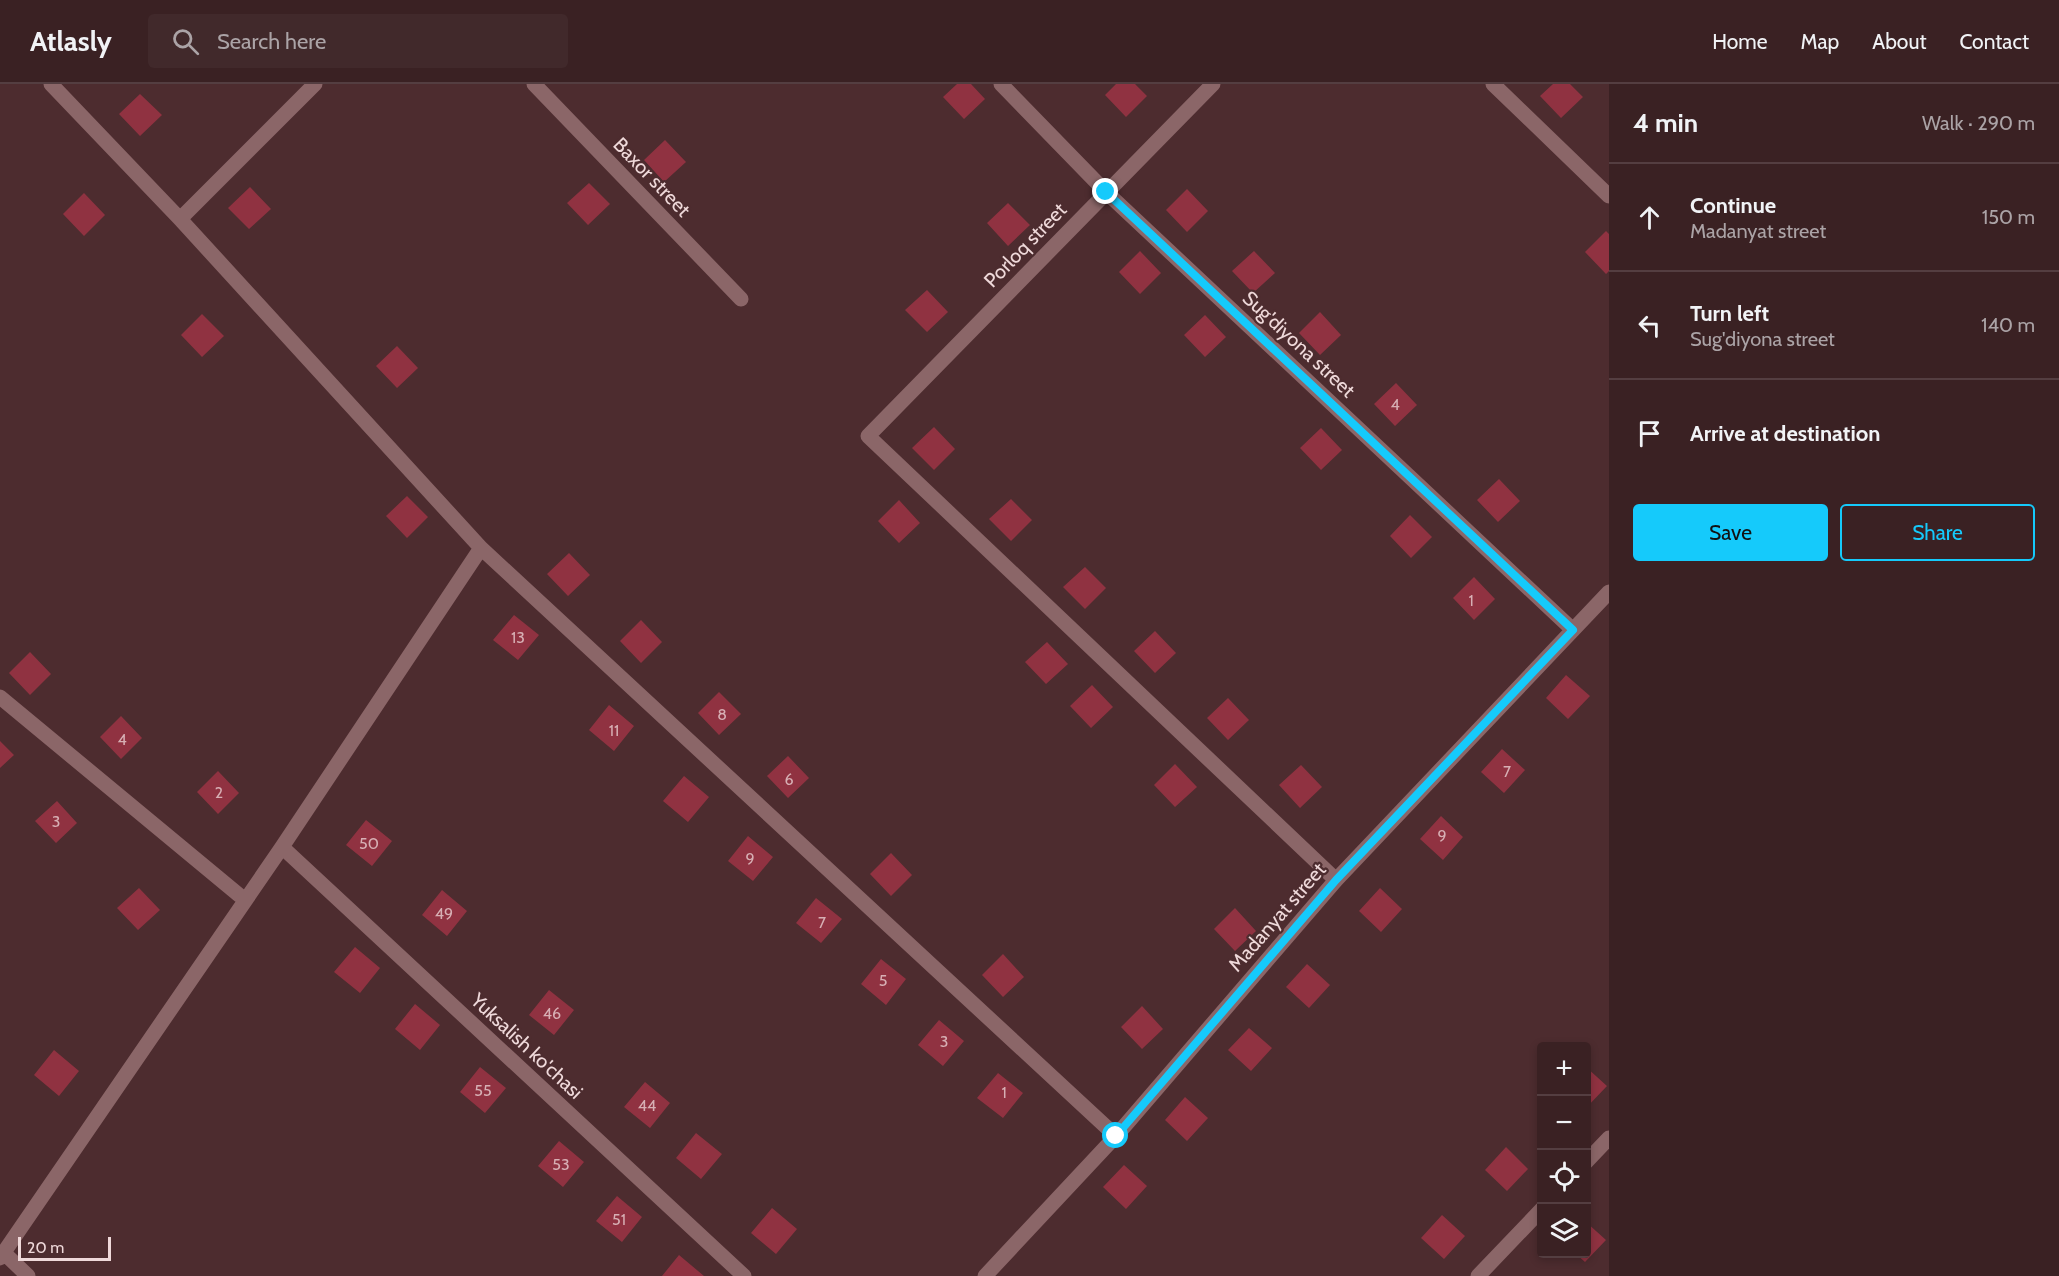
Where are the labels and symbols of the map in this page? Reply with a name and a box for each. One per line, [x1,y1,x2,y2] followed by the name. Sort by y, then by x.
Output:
[608,132,696,222] street label: Baxor street
[1092,178,1118,204] route end
[979,198,1071,292] street label: Porloq street
[1238,286,1360,402] street label: Sug'diyona street
[1390,395,1400,414] house number: 4
[1468,591,1474,610] house number: 1
[511,628,525,647] house number: 13
[717,705,727,724] house number: 8
[609,721,619,740] house number: 11
[117,730,127,749] house number: 4
[1503,762,1511,781] house number: 7
[784,770,794,789] house number: 6
[215,783,223,802] house number: 2
[52,812,60,831] house number: 3
[1437,826,1447,845] house number: 9
[359,834,379,853] house number: 50
[745,849,755,868] house number: 9
[1223,858,1331,976] street label: Madanyat street
[435,904,453,923] house number: 49
[818,913,826,932] house number: 7
[879,971,887,990] house number: 5
[465,987,588,1104] street label: Yuksalish ko'chasi
[543,1004,561,1023] house number: 46
[940,1032,948,1051] house number: 3
[474,1081,492,1100] house number: 55
[1001,1083,1007,1102] house number: 1
[638,1096,656,1115] house number: 44
[1102,1122,1128,1148] route start
[552,1155,570,1174] house number: 53
[612,1210,626,1229] house number: 51
[18,1234,111,1262] scale bar

